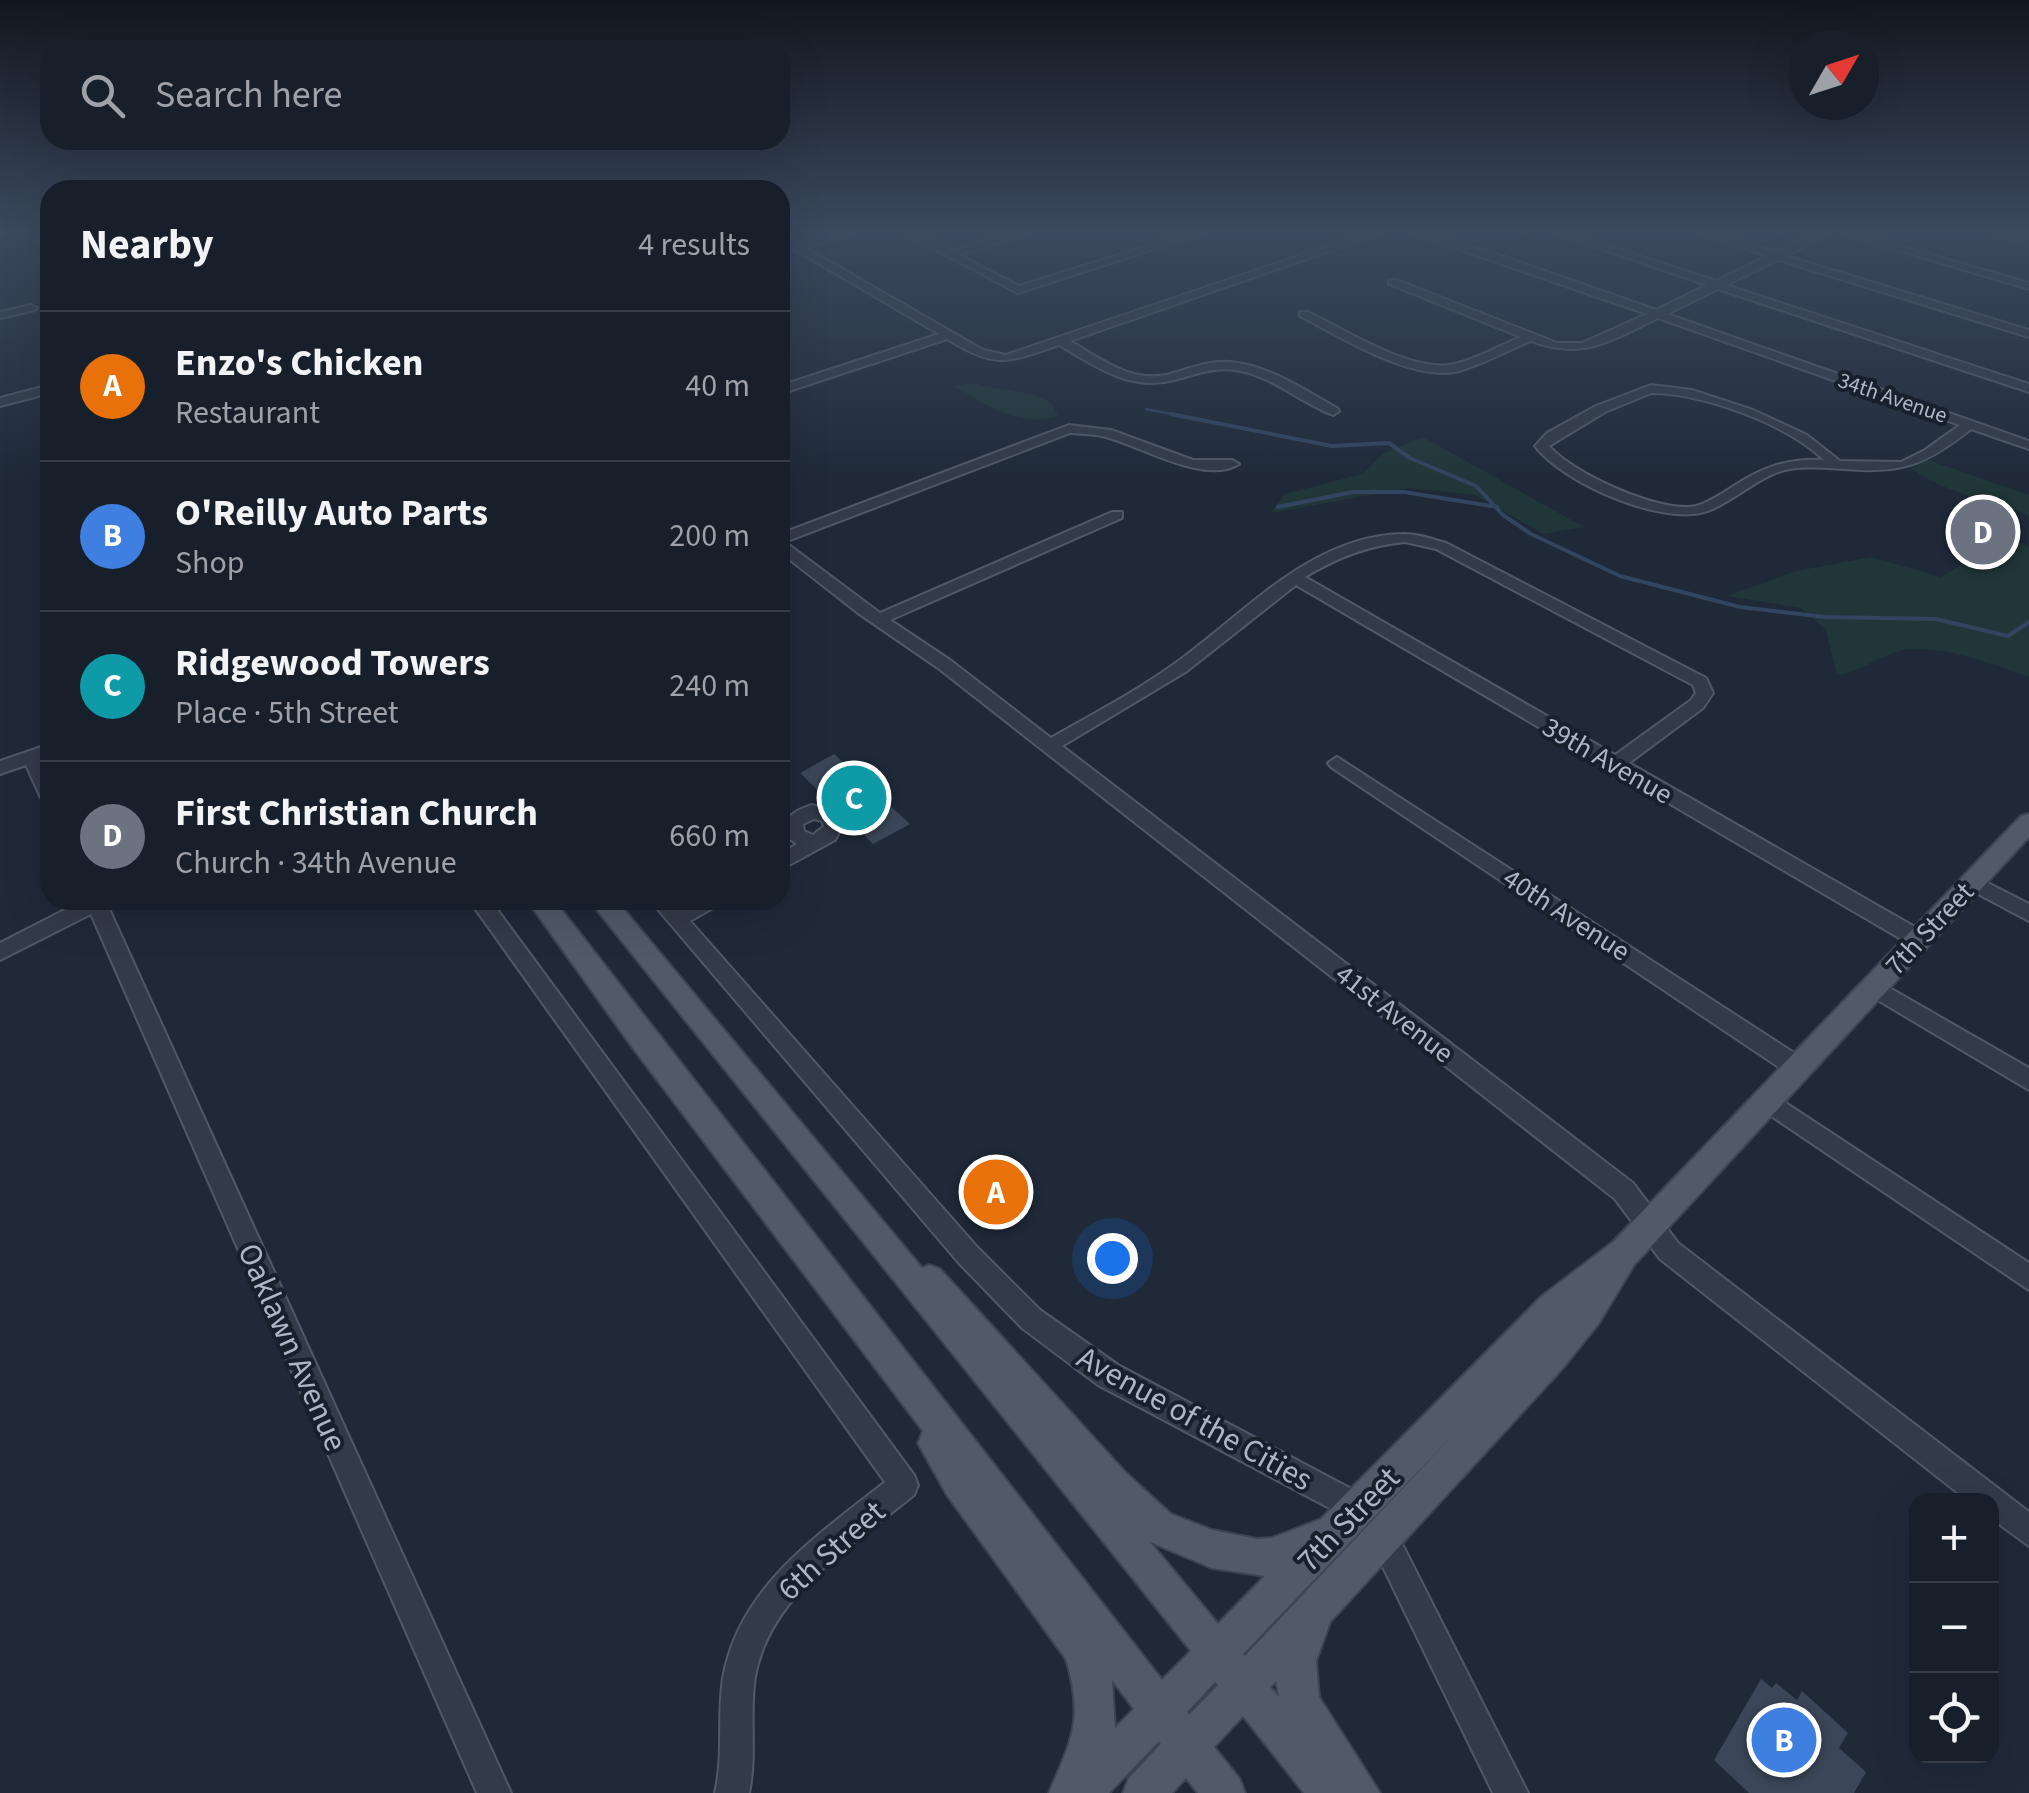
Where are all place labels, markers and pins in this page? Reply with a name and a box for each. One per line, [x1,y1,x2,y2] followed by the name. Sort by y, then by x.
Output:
[1950,494,2016,570] pin: D
[822,760,886,836] pin: C
[964,1154,1028,1230] pin: A
[1752,1702,1816,1778] pin: B

